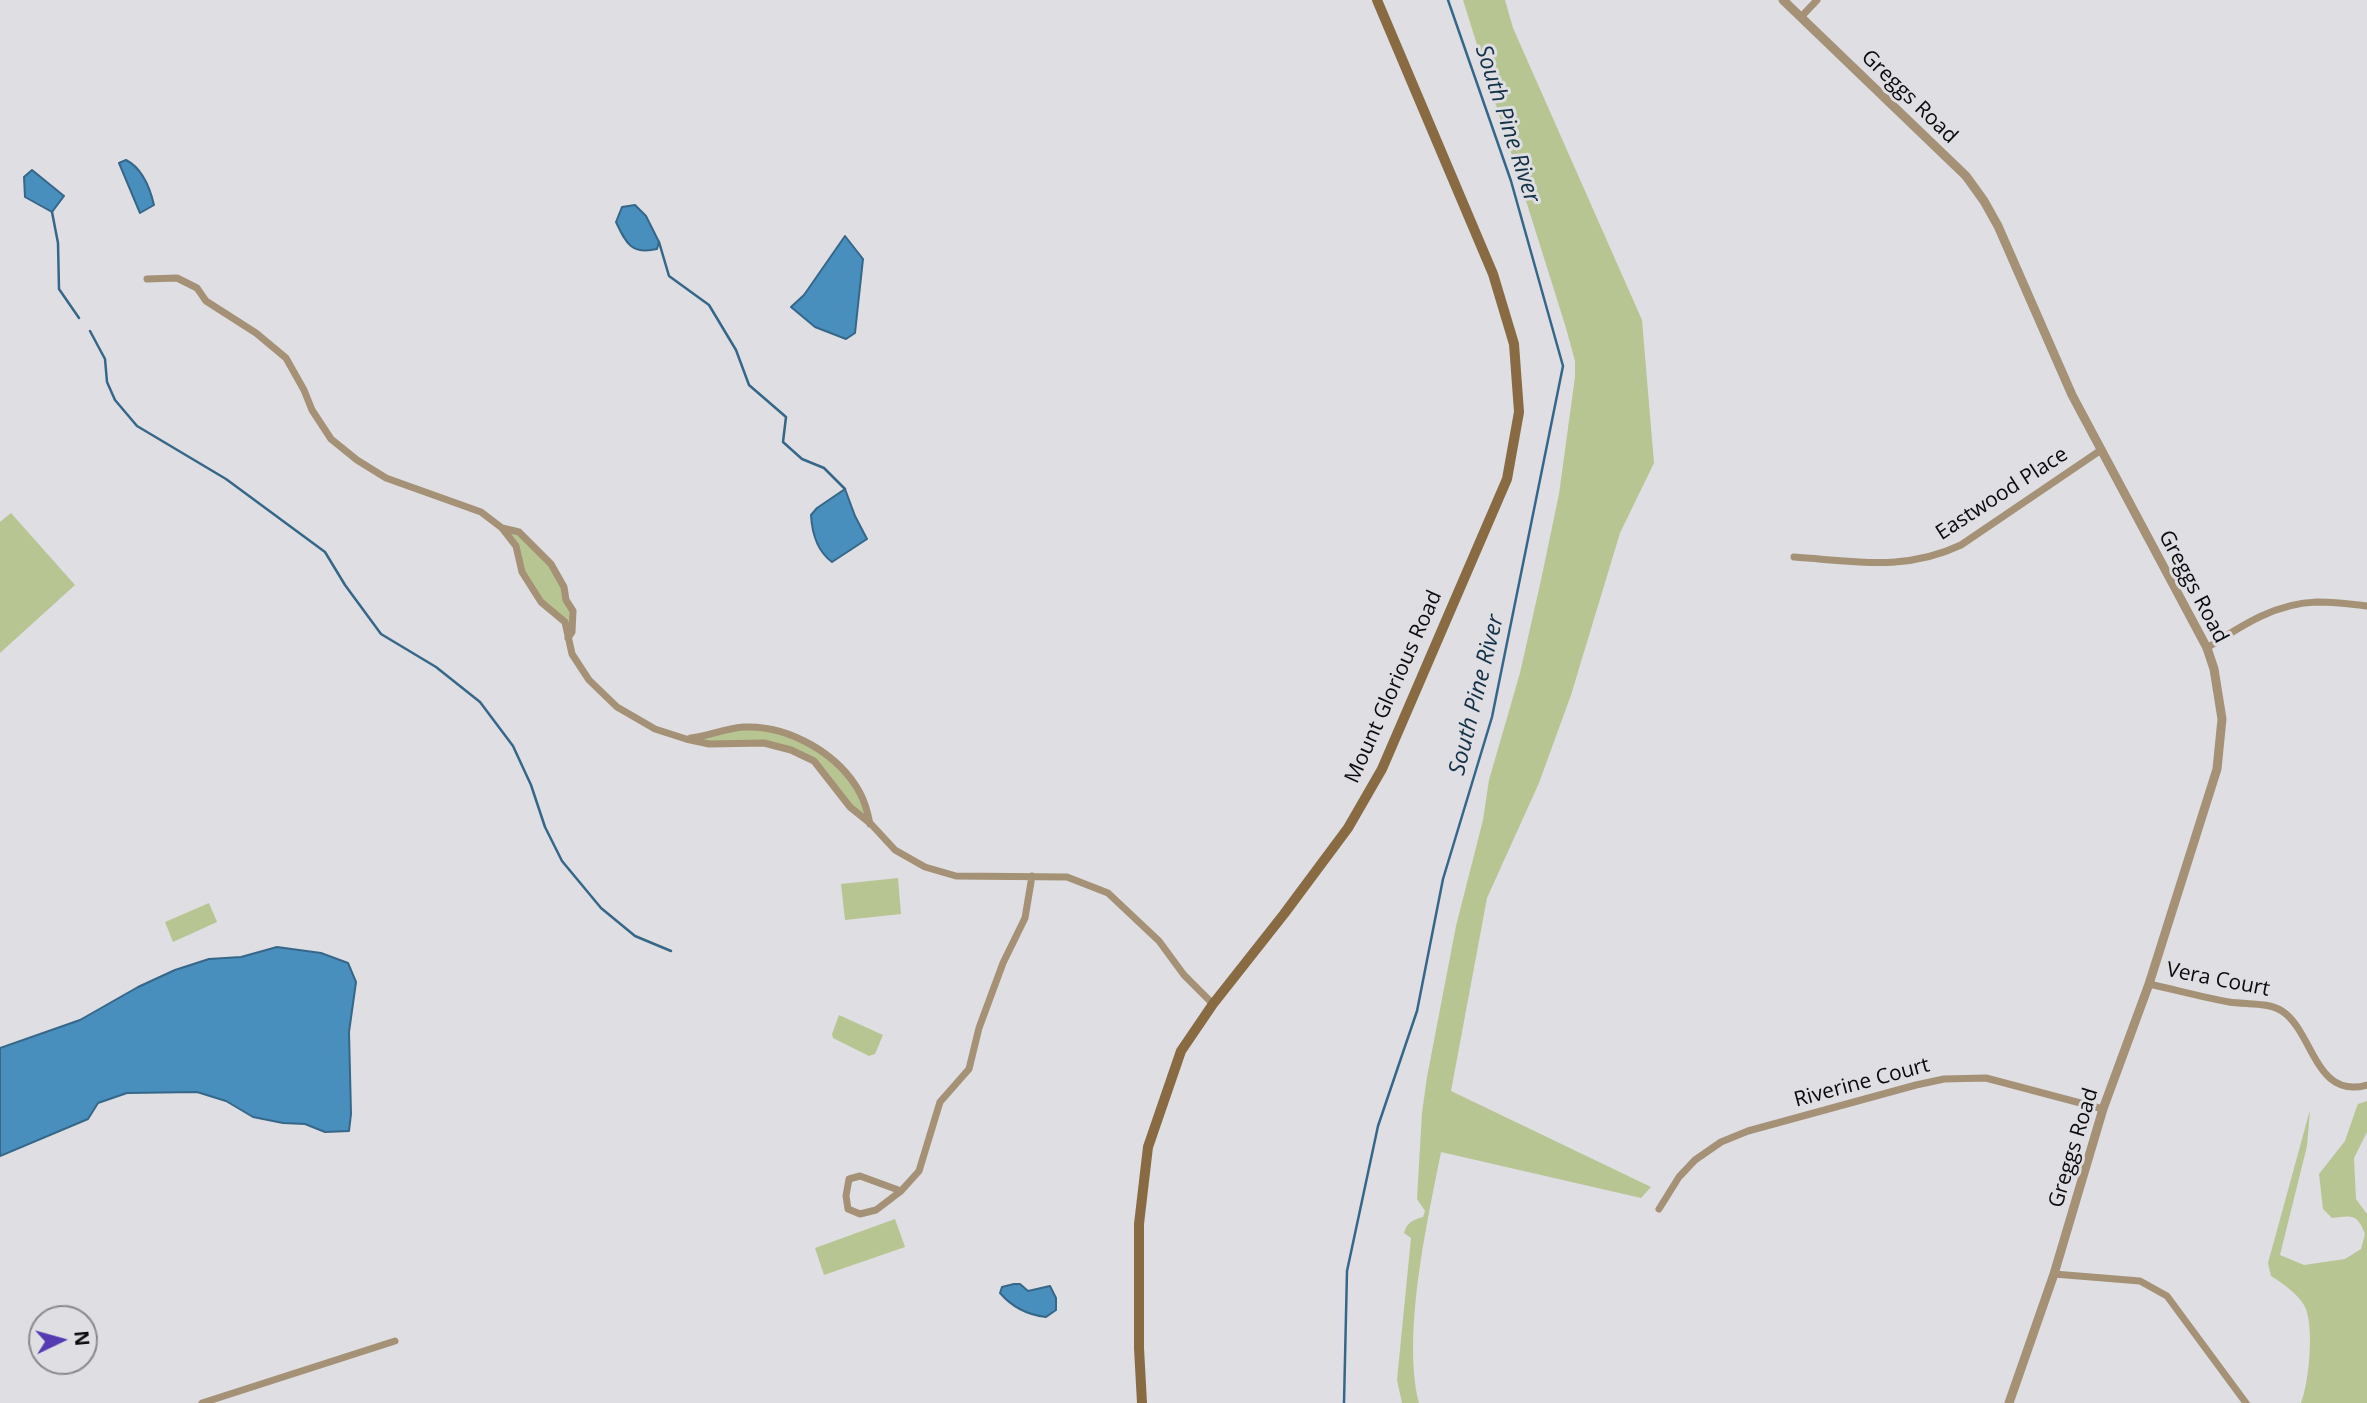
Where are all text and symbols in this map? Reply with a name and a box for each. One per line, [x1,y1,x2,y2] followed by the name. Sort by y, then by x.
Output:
[1469,42,1545,206] water label: South Pine River
[1856,45,1962,149] street label: Greggs Road
[1931,442,2073,546] street label: Eastwood Place
[2153,526,2233,648] street label: Greggs Road
[1340,587,1448,787] street label: Mount Glorious Road
[1444,612,1510,778] water label: South Pine River
[2164,958,2272,1002] street label: Vera Court
[1791,1053,1933,1113] street label: Riverine Court
[2044,1085,2104,1211] street label: Greggs Road
[28,1305,98,1375] north arrow
[68,1330,96,1347] text: N

